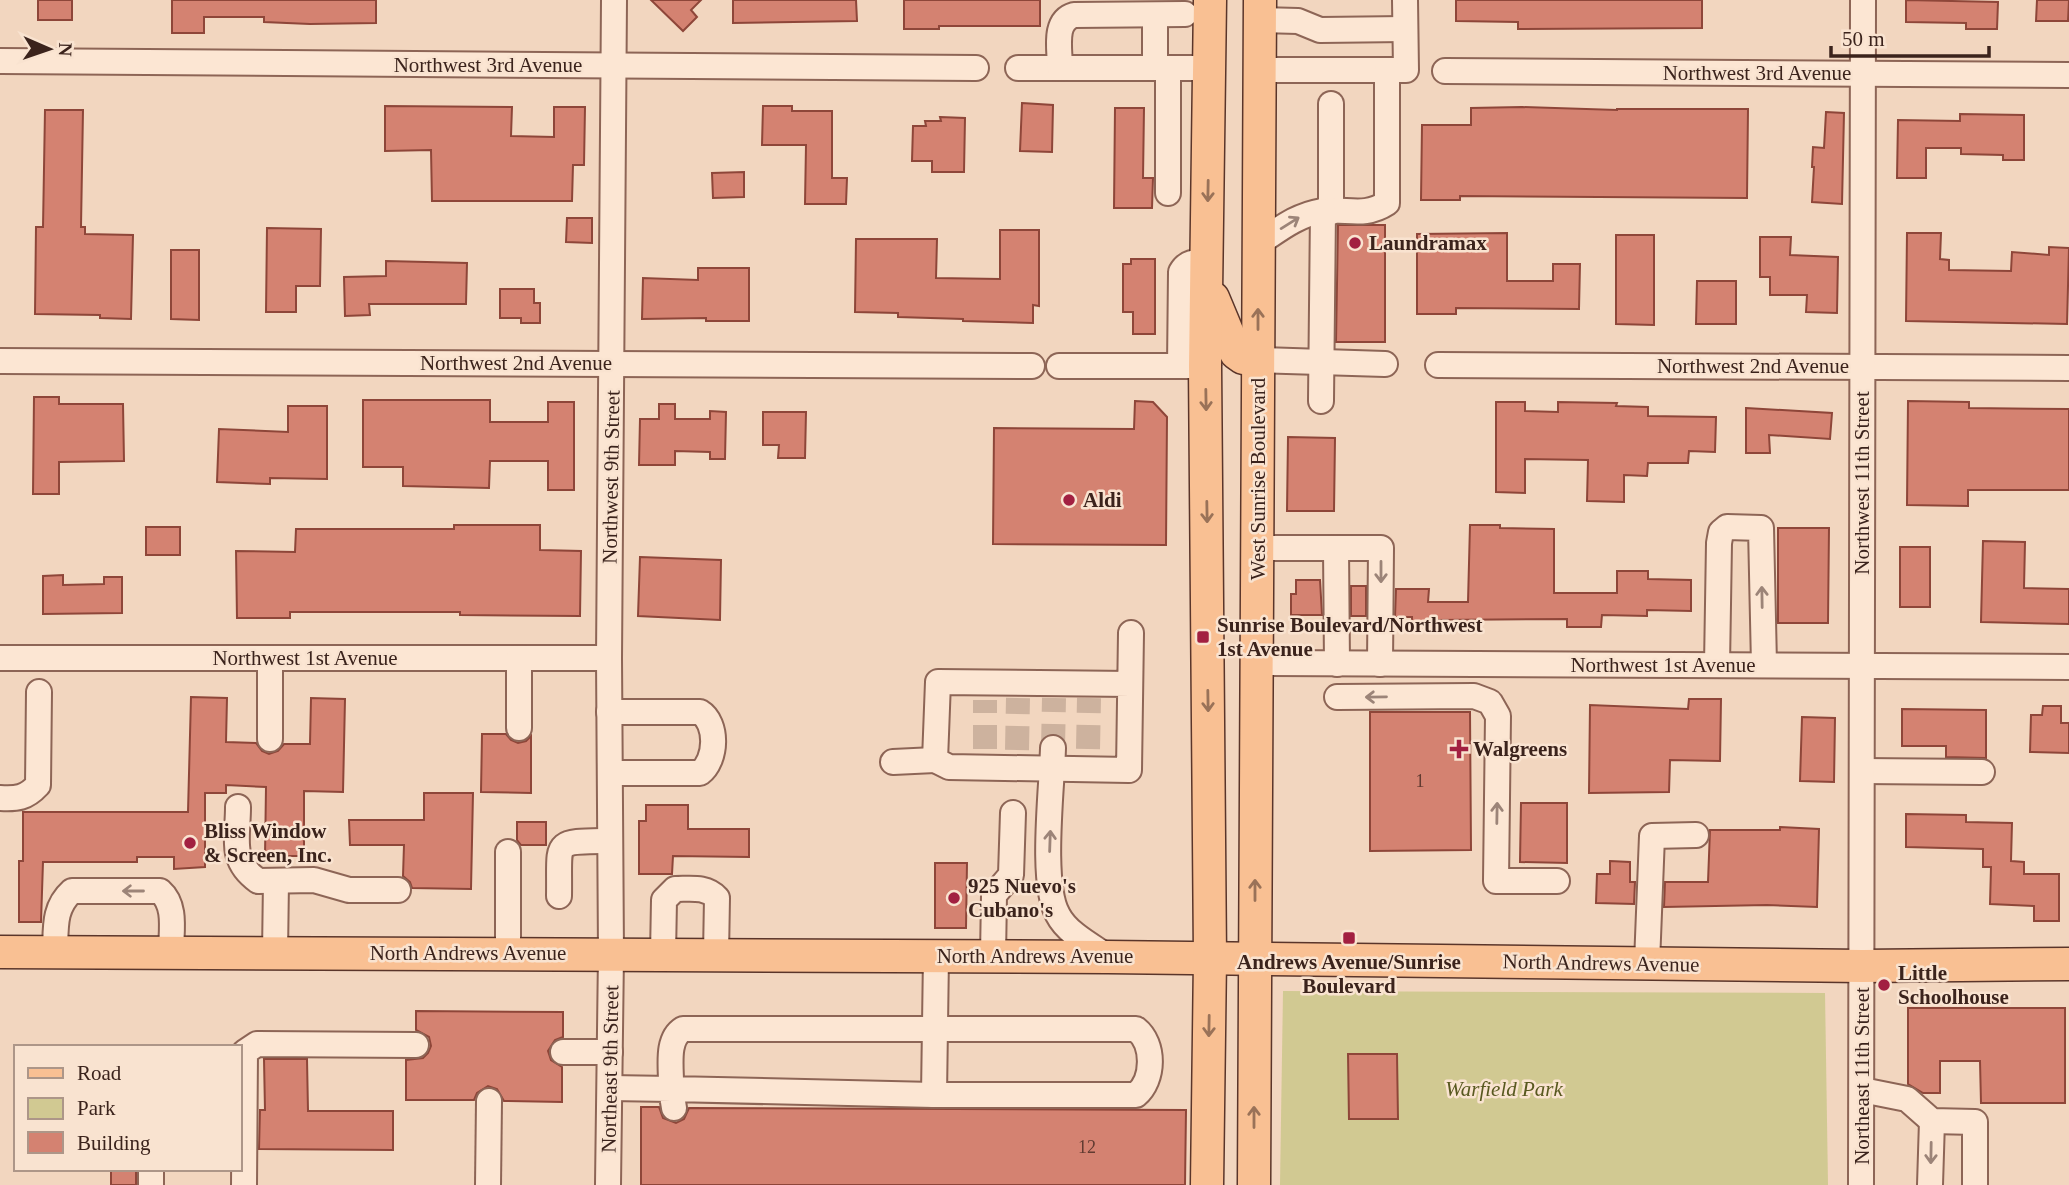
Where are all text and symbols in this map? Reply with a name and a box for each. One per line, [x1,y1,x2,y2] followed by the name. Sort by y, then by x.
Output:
[14,14,84,84] north arrow
[1831,14,1988,58] scale bar
[1842,27,1885,51] text: 50 m
[55,42,76,57] text: N
[394,53,582,77] street label: Northwest 3rd Avenue
[1663,61,1851,85] street label: Northwest 3rd Avenue
[1201,179,1215,202] one-way arrow
[1279,216,1299,230] one-way arrow
[1369,231,1487,255] place label: Laundramax
[1347,235,1363,251] marker: Laundramax
[1252,308,1265,331] one-way arrow
[420,351,612,375] street label: Northwest 2nd Avenue
[1657,354,1849,378] street label: Northwest 2nd Avenue
[1246,377,1270,580] street label: West Sunrise Boulevard
[1199,389,1213,412] one-way arrow
[597,390,625,564] street label: Northwest 9th Street
[1850,391,1874,575] street label: Northwest 11th Street
[1083,488,1122,512] place label: Aldi
[1061,492,1077,508] marker: Aldi
[1201,500,1214,523] one-way arrow
[1374,561,1388,584] one-way arrow
[1756,586,1769,609] one-way arrow
[1217,613,1482,661] place label: Sunrise Boulevard/Northwest 1st Avenue
[1195,629,1211,645] marker: Sunrise Boulevard/Northwest 1st Avenue
[212,646,398,670] street label: Northwest 1st Avenue
[1570,653,1756,677] street label: Northwest 1st Avenue
[1201,690,1215,713] one-way arrow
[1365,690,1388,704] one-way arrow
[1473,737,1567,761] place label: Walgreens
[1451,741,1467,757] marker: Walgreens
[1416,771,1425,791] house number: 1
[1490,802,1504,825] one-way arrow
[204,819,332,867] place label: Bliss Window & Screen, Inc.
[1043,829,1056,852] one-way arrow
[182,835,198,851] marker: Bliss Window & Screen, Inc.
[968,874,1076,922] place label: 925 Nuevo's Cubano's
[1248,879,1262,902] one-way arrow
[122,884,145,898] one-way arrow
[946,890,962,906] marker: 925 Nuevo's Cubano's
[1341,930,1357,946] marker: Andrews Avenue/Sunrise Boulevard
[370,941,566,965] street label: North Andrews Avenue
[937,944,1133,968] street label: North Andrews Avenue
[1502,949,1700,977] street label: North Andrews Avenue
[1237,950,1461,998] place label: Andrews Avenue/Sunrise Boulevard
[1898,961,2009,1009] place label: Little Schoolhouse
[1876,977,1892,993] marker: Little Schoolhouse
[597,985,623,1153] street label: Northeast 9th Street
[1850,987,1874,1165] street label: Northeast 11th Street
[1203,1014,1216,1037] one-way arrow
[14,1045,242,1171] legend
[77,1061,122,1085] text: Road
[1445,1077,1563,1101] park label: Warfield Park
[77,1096,116,1120] text: Park
[1247,1106,1261,1129] one-way arrow
[77,1131,151,1155] text: Building
[1078,1137,1096,1157] house number: 12
[1924,1141,1938,1164] one-way arrow

